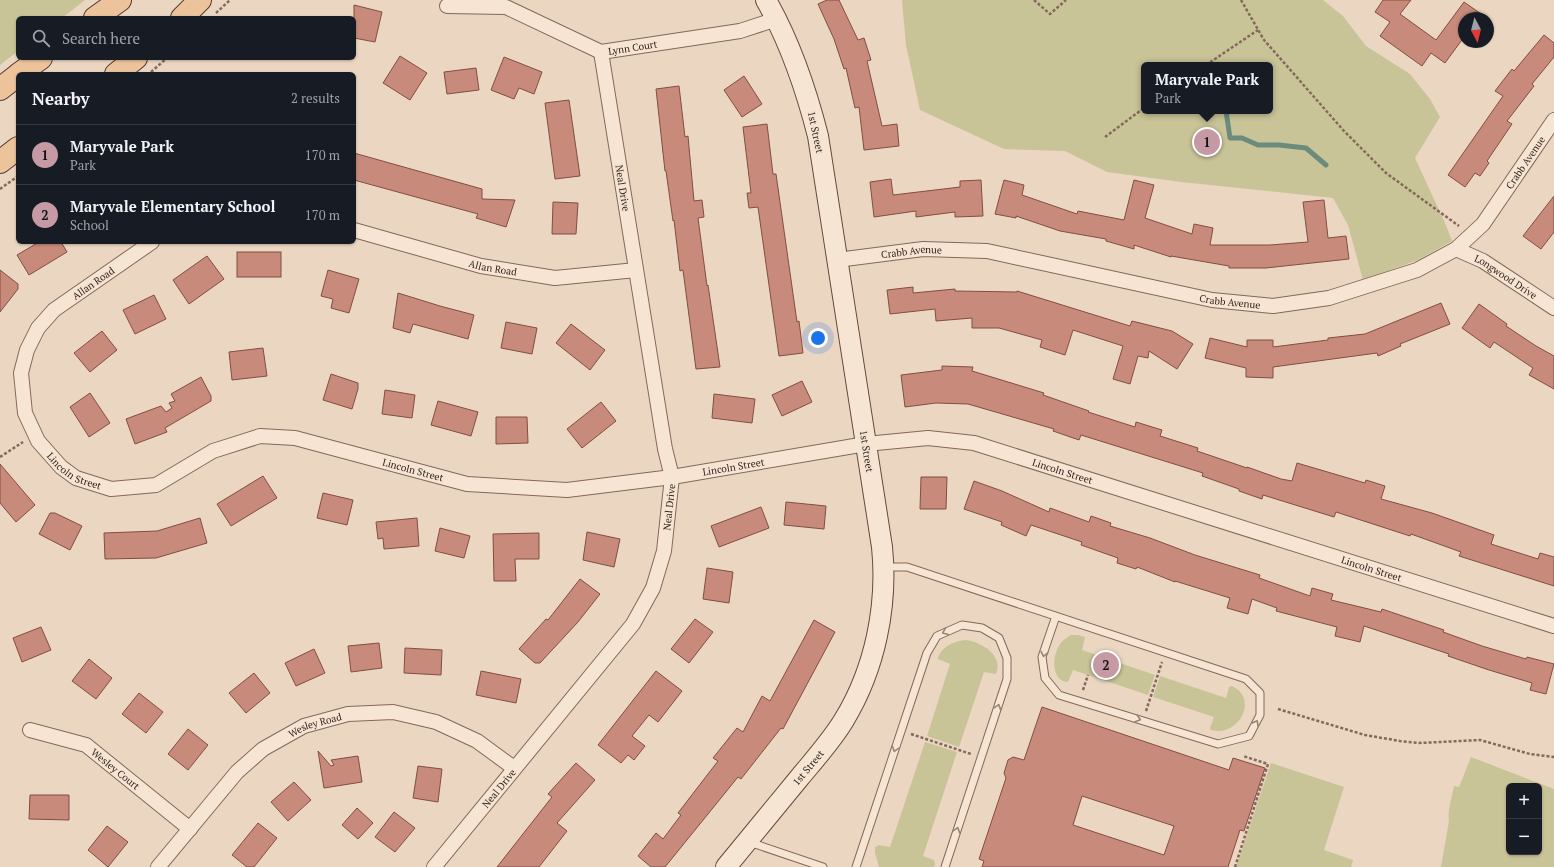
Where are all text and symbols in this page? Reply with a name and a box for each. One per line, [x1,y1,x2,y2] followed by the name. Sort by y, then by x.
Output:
[1458,12,1494,48] north arrow
[16,16,356,60] search box
[30,27,52,49] icon: search
[62,28,140,48] text: Search here
[607,38,658,58] street label: Lynn Court
[1141,62,1273,114] popup
[1155,69,1259,89] text: Maryvale Park
[32,87,90,110] text: Nearby
[291,89,340,107] text: 2 results
[1155,89,1181,107] text: Park
[805,110,826,155] street label: 1st Street
[1194,127,1220,157] pin: 1
[1503,134,1548,192] street label: Crabb Avenue
[70,136,174,156] text: Maryvale Park
[41,146,49,164] text: 1
[305,146,340,164] text: 170 m
[70,156,96,174] text: Park
[612,164,633,212] street label: Neal Drive
[70,196,275,216] text: Maryvale Elementary School
[41,206,49,224] text: 2
[305,206,340,224] text: 170 m
[70,216,109,234] text: School
[880,243,942,261] street label: Crabb Avenue
[1472,252,1539,302] street label: Longwood Drive
[467,257,518,279] street label: Allan Road
[70,264,117,303] street label: Allan Road
[1198,291,1261,312] street label: Crabb Avenue
[808,328,828,348] your location
[857,429,876,473] street label: 1st Street
[44,450,103,493] street label: Lincoln Street
[701,455,766,479] street label: Lincoln Street
[381,456,445,485] street label: Lincoln Street
[1031,456,1095,487] street label: Lincoln Street
[660,483,678,531] street label: Neal Drive
[1340,553,1403,585] street label: Lincoln Street
[941,628,948,636] one-way arrow
[1041,650,1049,657] one-way arrow
[1093,650,1119,680] pin: 2
[993,703,1002,710] one-way arrow
[286,710,344,741] street label: Wesley Road
[1135,714,1142,723] one-way arrow
[1251,720,1259,727] one-way arrow
[88,746,142,793] street label: Wesley Court
[891,746,900,753] one-way arrow
[790,747,827,788] street label: 1st Street
[479,766,519,811] street label: Neal Drive
[1506,783,1542,855] map controls
[1506,783,1542,819] button: +
[1506,819,1542,855] button: −
[952,827,961,834] one-way arrow

